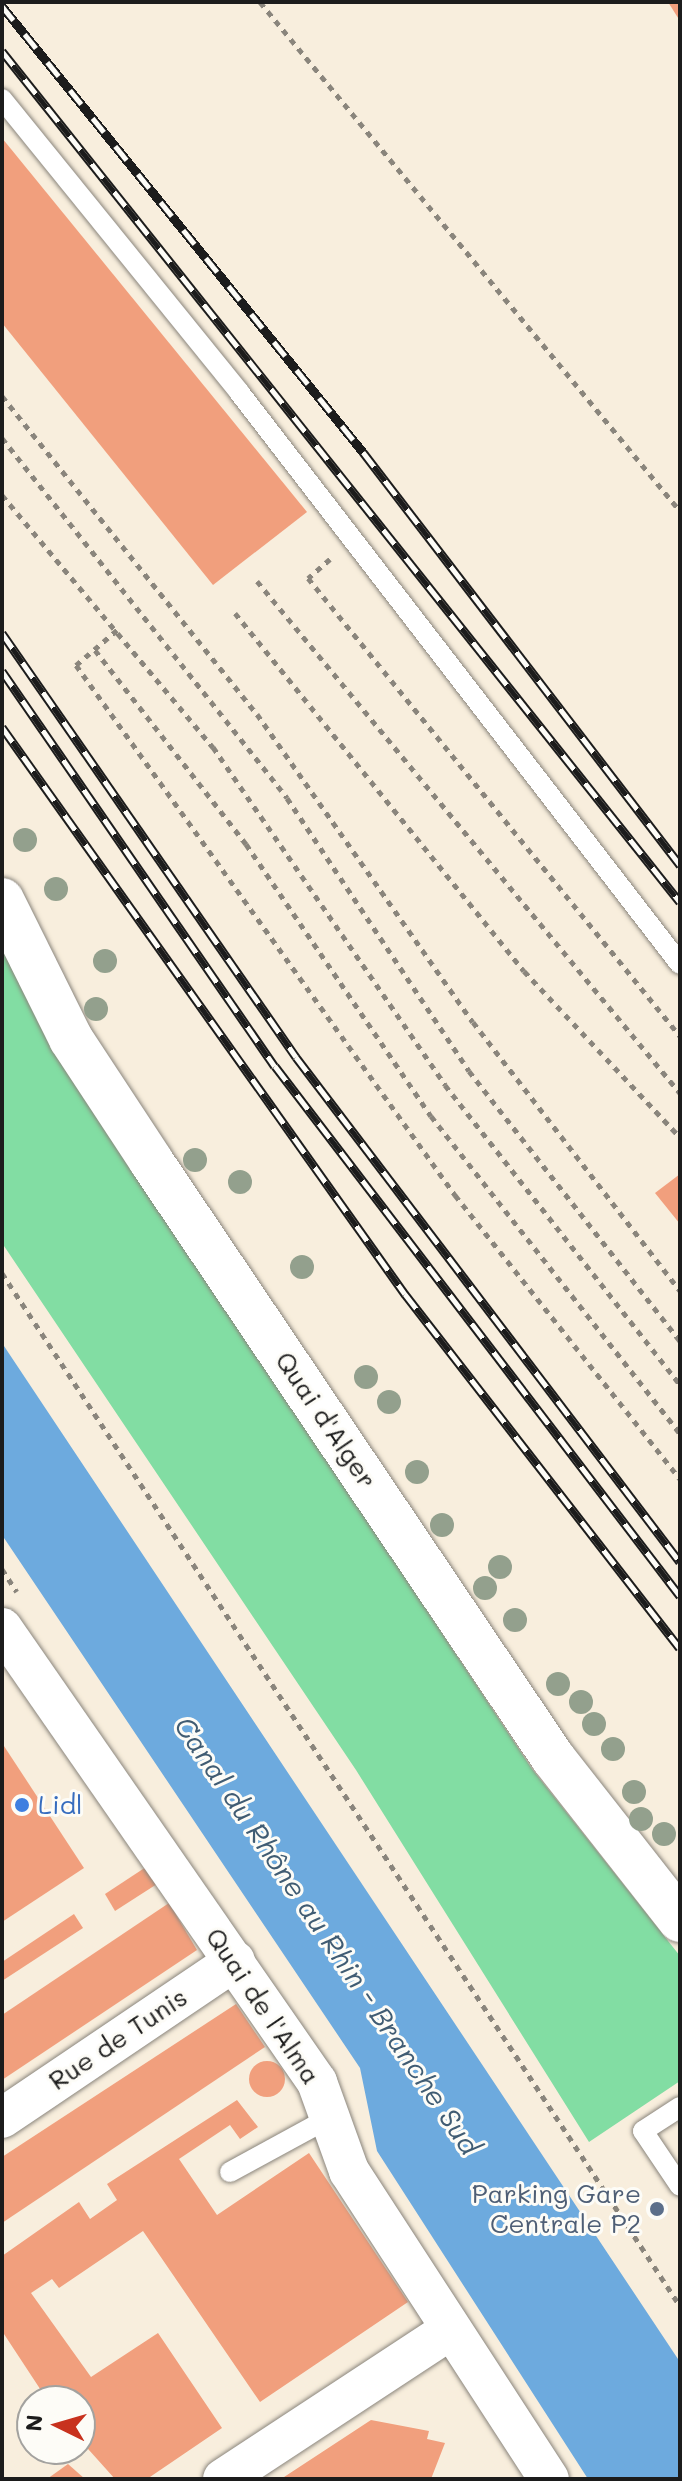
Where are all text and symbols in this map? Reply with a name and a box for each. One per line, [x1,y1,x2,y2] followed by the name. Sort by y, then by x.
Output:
[269,1346,383,1494] street label: Quai d'Alger
[168,1709,488,2161] water label: Canal du Rhône au Rhin - Branche Sud
[38,1789,83,1821] place label: Lidl
[13,1796,31,1814] marker: Lidl
[199,1922,327,2090] street label: Quai de l'Alma
[43,1981,193,2097] street label: Rue de Tunis
[472,2178,641,2240] place label: Parking Gare Centrale P2
[648,2200,666,2218] marker: Parking Gare Centrale P2
[16,2385,96,2465] north arrow
[18,2413,49,2433] text: N

